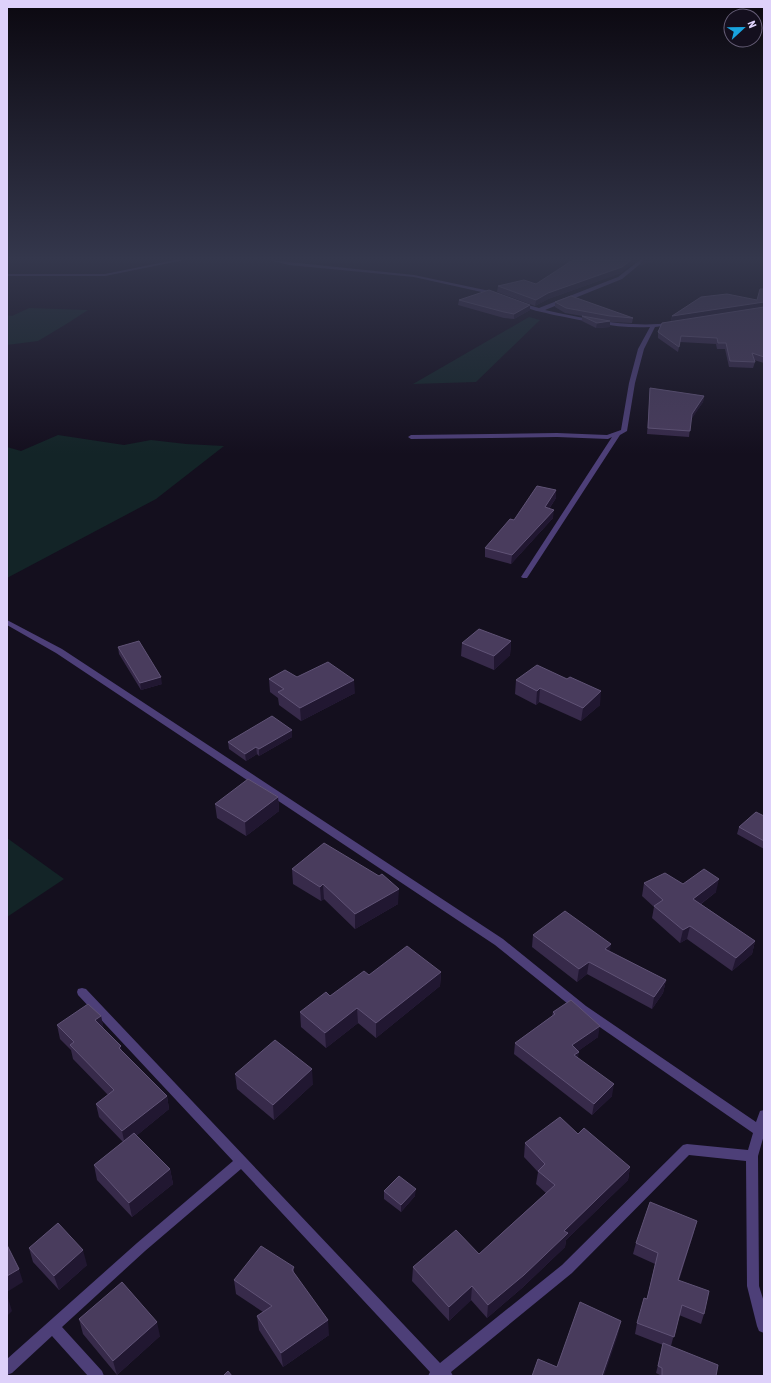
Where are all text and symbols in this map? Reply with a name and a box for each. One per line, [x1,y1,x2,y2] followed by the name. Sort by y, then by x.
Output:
[723,8,763,48] north arrow
[745,19,759,30] text: N

